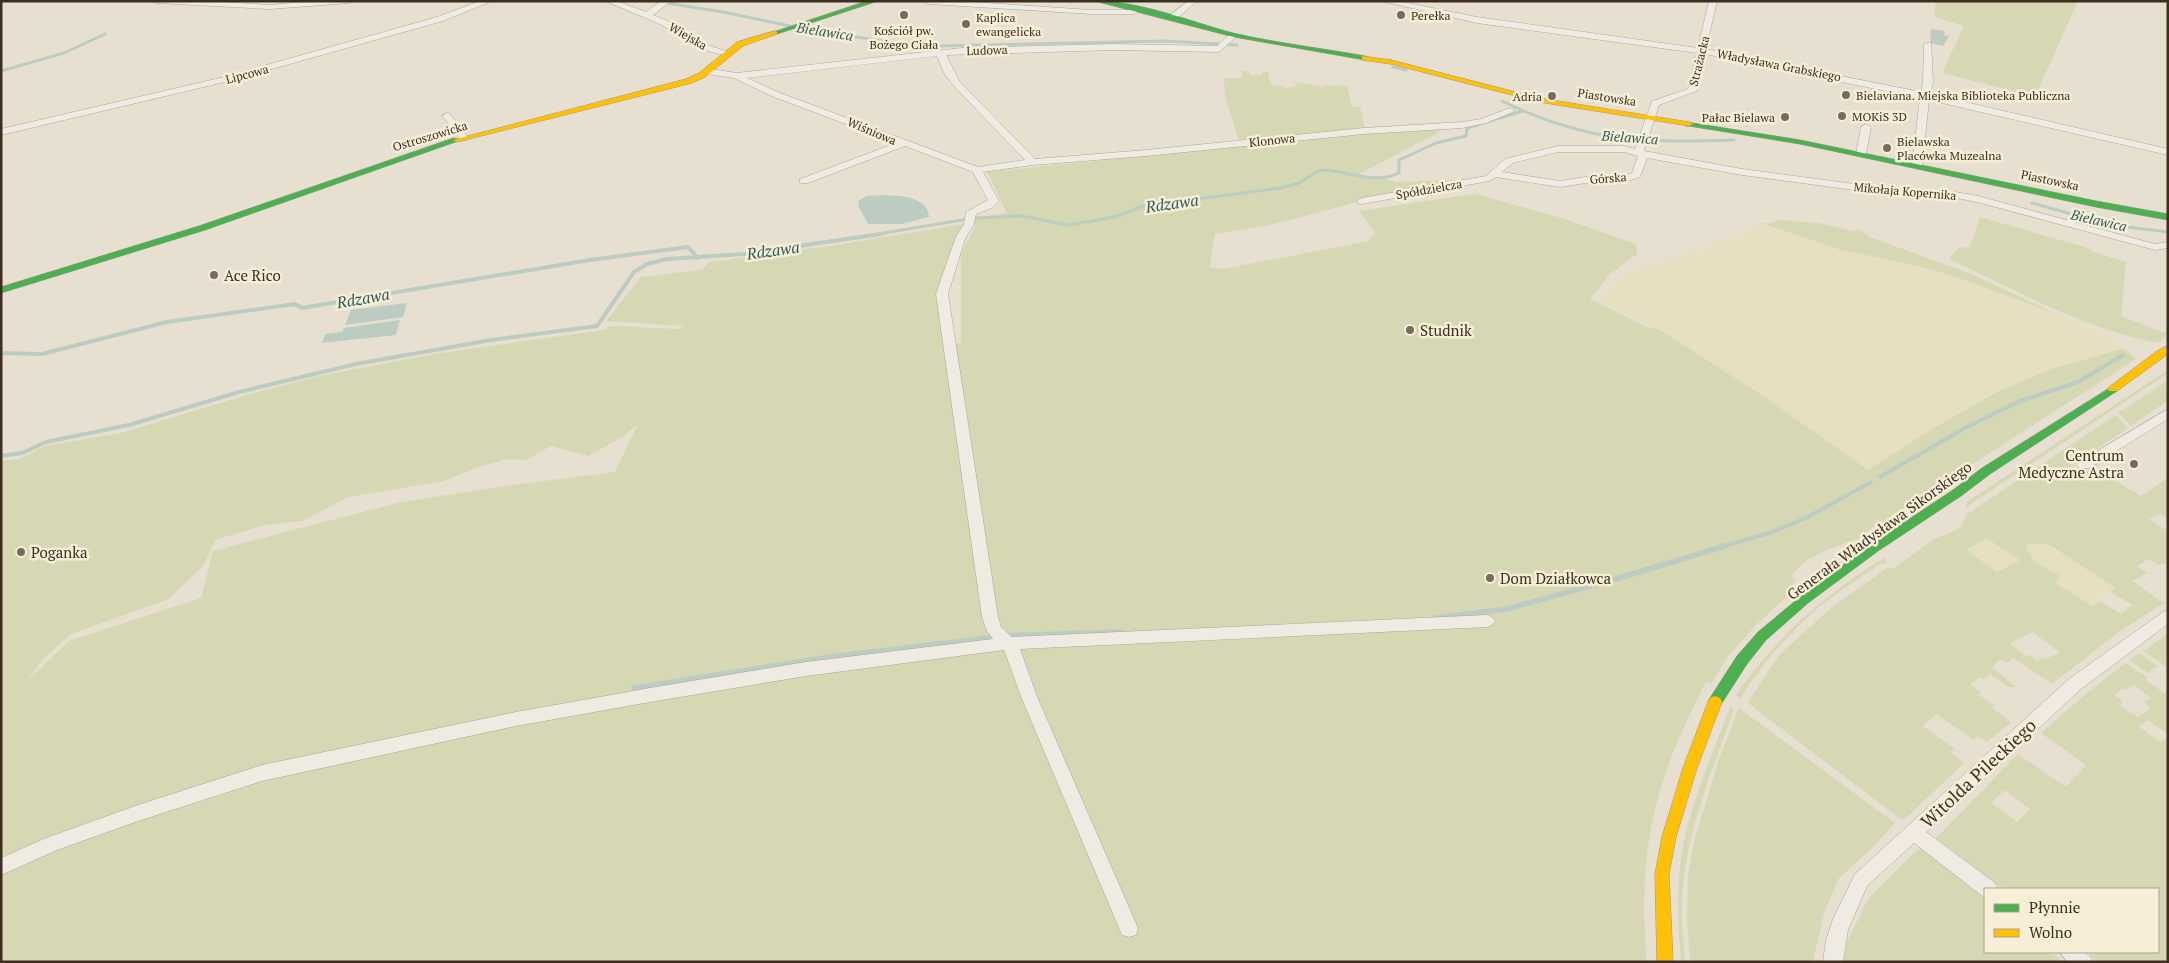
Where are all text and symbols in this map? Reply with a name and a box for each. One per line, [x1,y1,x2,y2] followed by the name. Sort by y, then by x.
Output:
[1411,8,1451,23] place label: Perełka
[898,9,910,21] marker: Kościół pw. Bożego Ciała
[1395,9,1407,21] marker: Perełka
[976,10,1041,39] place label: Kaplica ewangelicka
[794,17,855,45] water label: Bielawica
[960,18,972,30] marker: Kaplica ewangelicka
[666,19,710,53] street label: Wiejska
[870,23,938,52] place label: Kościół pw. Bożego Ciała
[1686,34,1712,88] street label: Strażacka
[966,42,1008,58] street label: Ludowa
[1716,46,1843,84] street label: Władysława Grabskiego
[224,61,270,87] street label: Lipcowa
[1577,85,1637,109] street label: Piastowska
[1856,88,2070,103] place label: Bielaviana. Miejska Biblioteka Publiczna
[1513,89,1542,104] place label: Adria
[1840,89,1852,101] marker: Bielaviana. Miejska Biblioteka Publiczna
[1546,90,1558,102] marker: Adria
[1852,109,1907,124] place label: MOKiS 3D
[1702,110,1775,125] place label: Pałac Bielawa
[1836,110,1848,122] marker: MOKiS 3D
[1779,111,1791,123] marker: Pałac Bielawa
[845,114,899,148] street label: Wiśniowa
[391,118,469,154] street label: Ostroszowicka
[1600,125,1659,148] water label: Bielawica
[1248,130,1296,150] street label: Klonowa
[1897,134,2002,163] place label: Bielawska Placówka Muzealna
[1881,142,1893,154] marker: Bielawska Placówka Muzealna
[2020,167,2080,193] street label: Piastowska
[1589,169,1627,187] street label: Górska
[1395,176,1463,202] street label: Spółdzielcza
[1853,179,1957,203] street label: Mikołaja Kopernika
[1143,188,1200,218] water label: Rdzawa
[2068,204,2129,236] water label: Bielawica
[744,235,801,265] water label: Rdzawa
[224,265,281,285] place label: Ace Rico
[208,269,220,281] marker: Ace Rico
[334,283,391,314] water label: Rdzawa
[1420,320,1472,340] place label: Studnik
[1404,324,1416,336] marker: Studnik
[2018,445,2124,482] place label: Centrum Medyczne Astra
[1783,456,1975,604] street label: Generała Władysława Sikorskiego
[2128,458,2140,470] marker: Centrum Medyczne Astra
[31,542,88,562] place label: Poganka
[15,546,27,558] marker: Poganka
[1500,568,1612,588] place label: Dom Działkowca
[1484,572,1496,584] marker: Dom Działkowca
[1915,713,2041,833] street label: Witolda Pileckiego
[1984,888,2159,953] legend
[2029,897,2080,917] text: Płynnie
[2029,922,2072,942] text: Wolno

